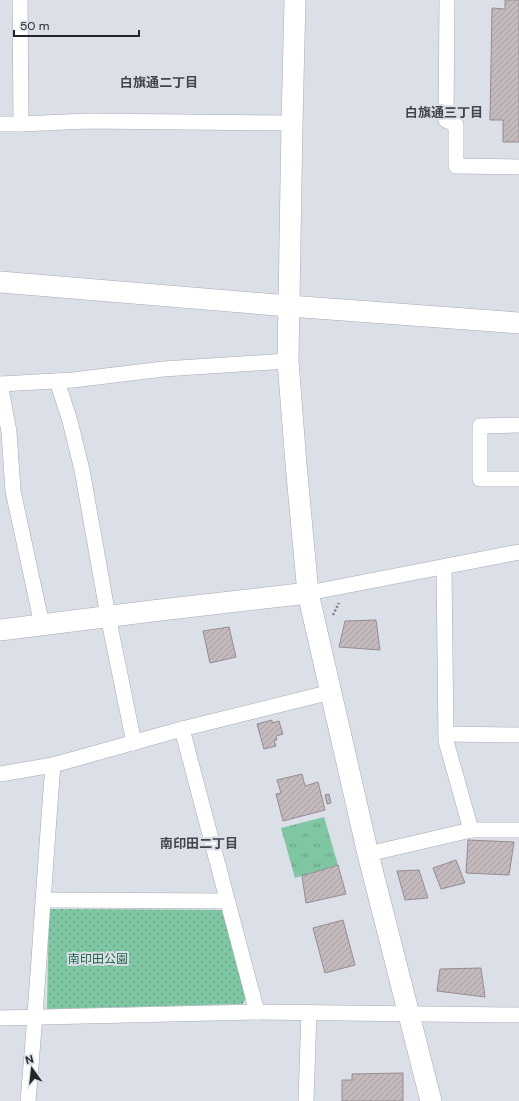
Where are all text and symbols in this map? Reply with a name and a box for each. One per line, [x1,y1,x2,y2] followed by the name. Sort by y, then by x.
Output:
[14,12,139,38] scale bar
[20,18,49,34] text: 50 m
[120,74,198,91] district label: 白旗通二丁目
[405,104,483,121] district label: 白旗通三丁目
[160,835,238,852] district label: 南印田二丁目
[68,951,128,967] park label: 南印田公園
[12,1049,52,1089] north arrow
[24,1052,35,1067] text: N

